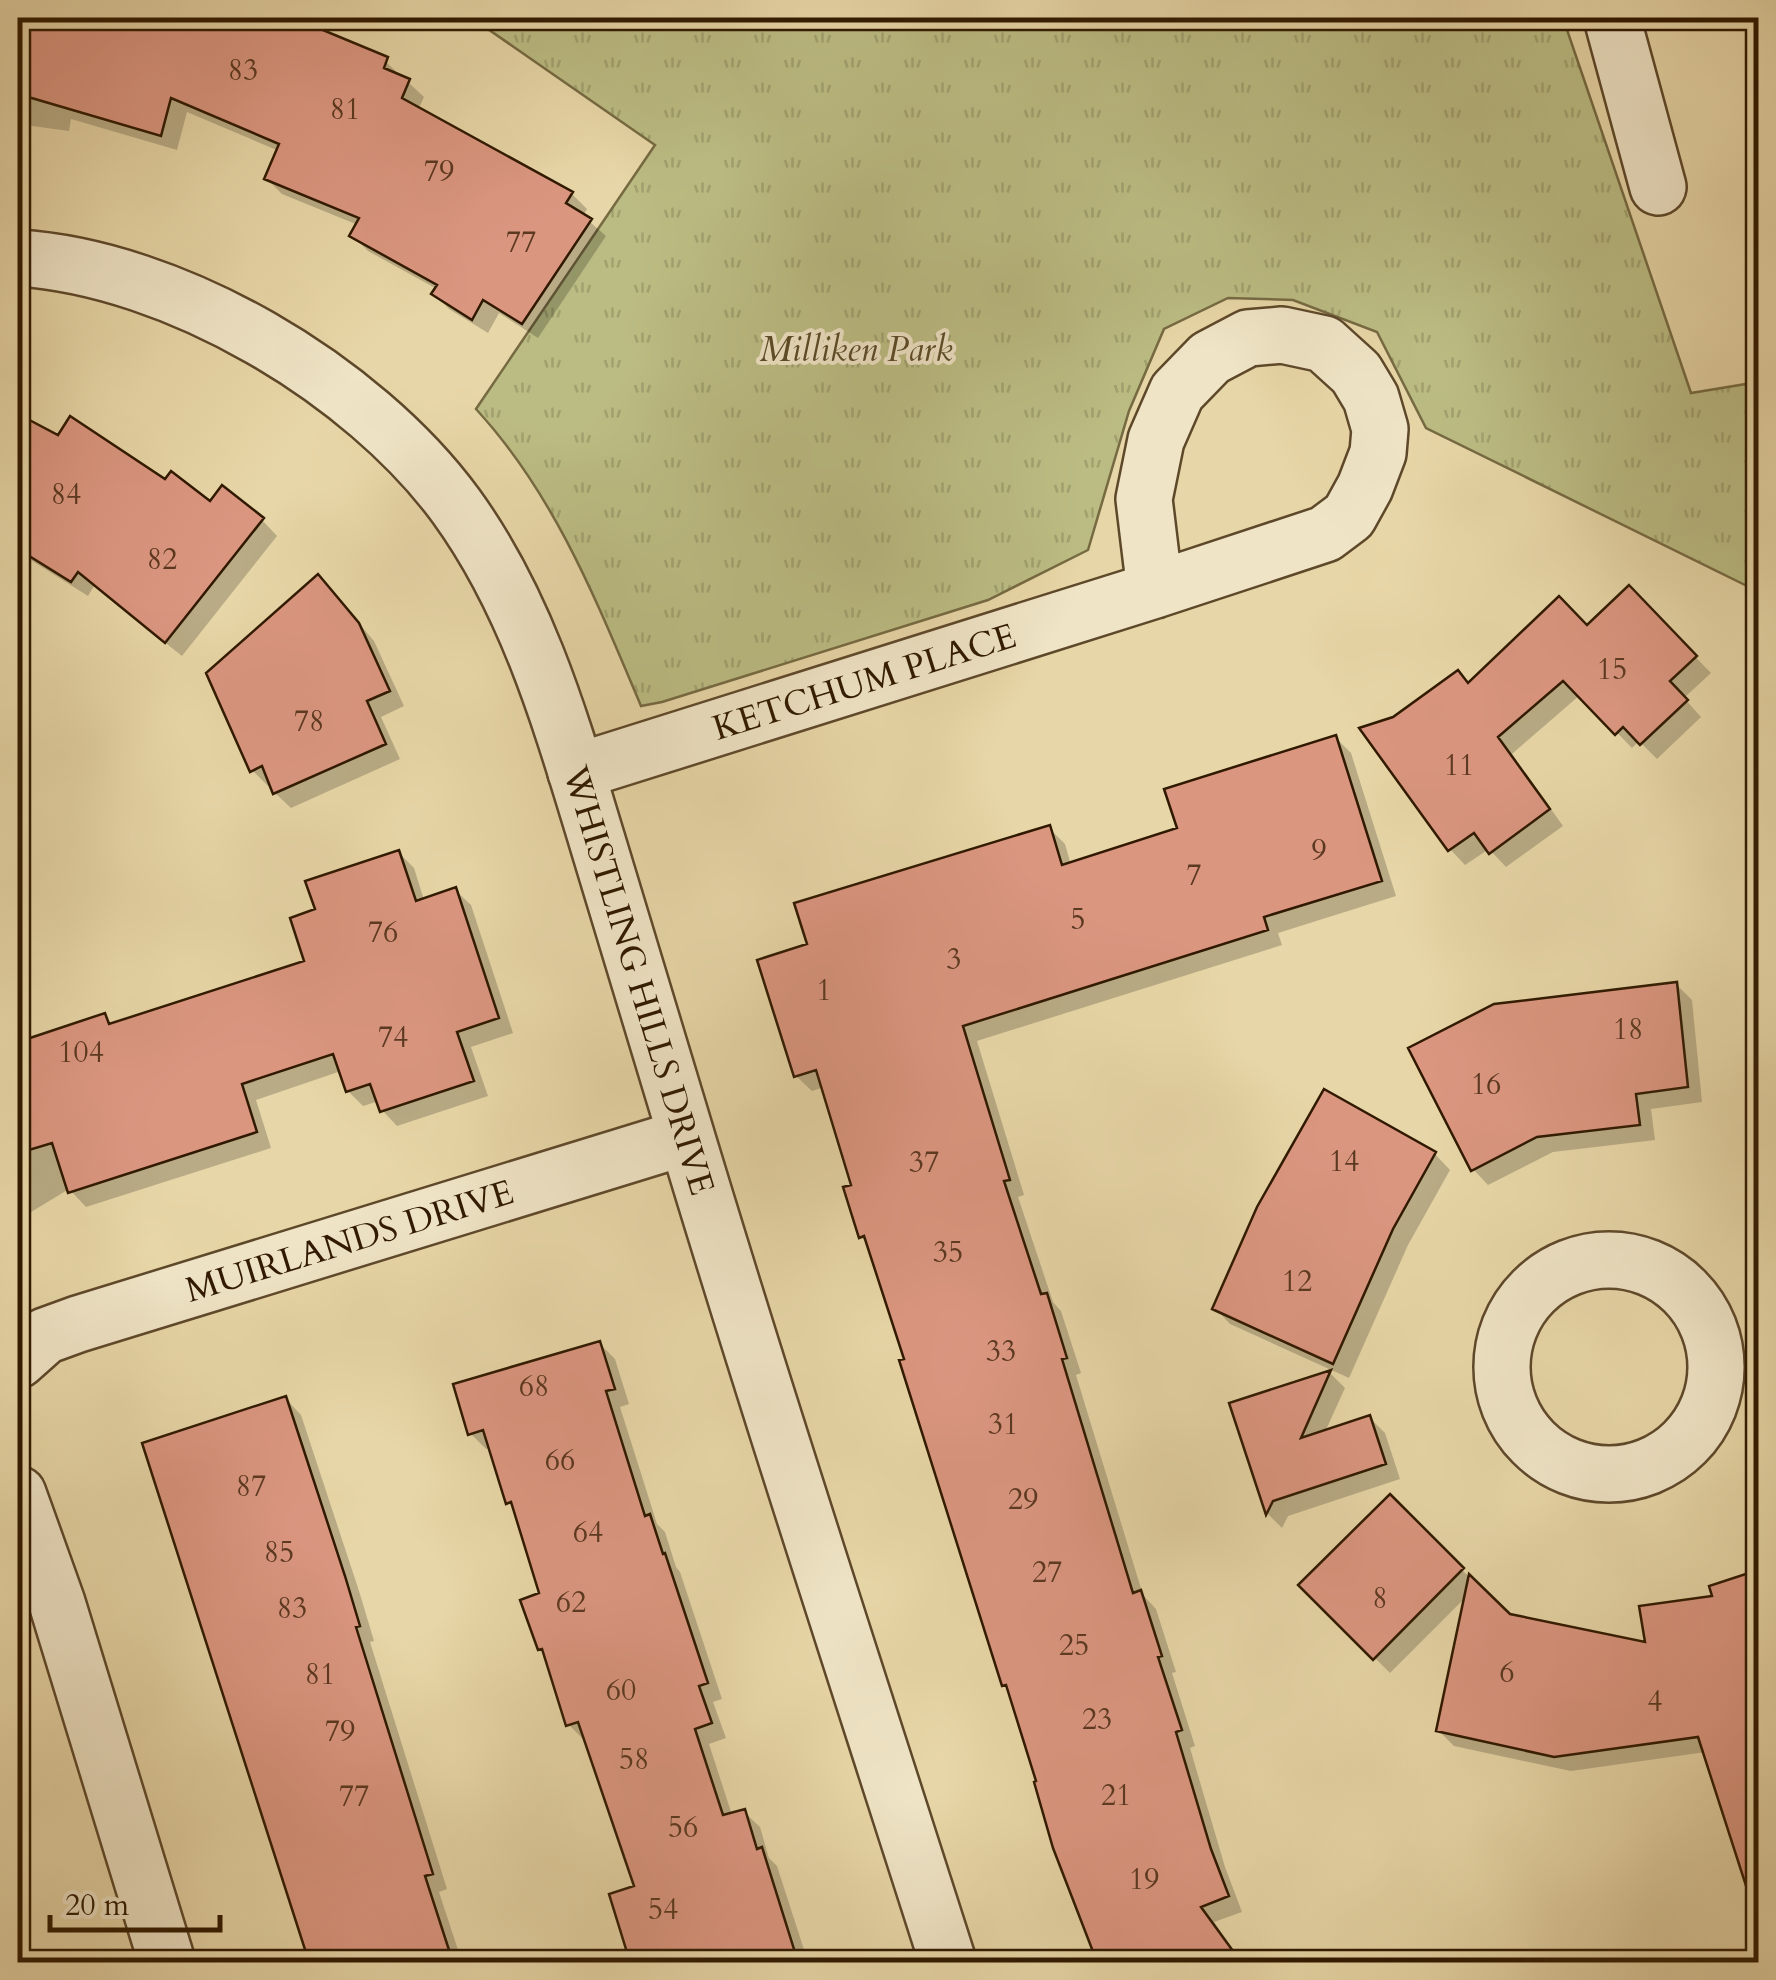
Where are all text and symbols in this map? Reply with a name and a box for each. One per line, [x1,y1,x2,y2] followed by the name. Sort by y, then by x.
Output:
[228,50,258,91] house number: 83
[330,89,360,130] house number: 81
[424,151,454,192] house number: 79
[506,222,536,263] house number: 77
[759,326,953,374] park label: Milliken Park
[51,474,81,515] house number: 84
[147,539,177,580] house number: 82
[707,612,1022,753] street label: KETCHUM PLACE
[1597,649,1627,690] house number: 15
[294,701,324,742] house number: 78
[1444,745,1474,786] house number: 11
[550,759,726,1201] street label: WHISTLING HILLS DRIVE
[1311,830,1327,871] house number: 9
[1186,855,1202,896] house number: 7
[1070,899,1086,940] house number: 5
[368,912,398,953] house number: 76
[946,939,962,980] house number: 3
[816,970,832,1011] house number: 1
[1613,1009,1643,1050] house number: 18
[378,1017,408,1058] house number: 74
[58,1032,104,1073] house number: 104
[1471,1064,1501,1105] house number: 16
[1329,1141,1359,1182] house number: 14
[909,1142,939,1183] house number: 37
[179,1168,520,1315] street label: MUIRLANDS DRIVE
[933,1232,963,1273] house number: 35
[1282,1261,1312,1302] house number: 12
[986,1331,1016,1372] house number: 33
[519,1366,549,1407] house number: 68
[988,1404,1018,1445] house number: 31
[545,1440,575,1481] house number: 66
[236,1466,266,1507] house number: 87
[1008,1479,1038,1520] house number: 29
[573,1512,603,1553] house number: 64
[264,1532,294,1573] house number: 85
[1032,1552,1062,1593] house number: 27
[1372,1578,1388,1619] house number: 8
[556,1582,586,1623] house number: 62
[277,1588,307,1629] house number: 83
[1059,1625,1089,1666] house number: 25
[1499,1652,1515,1693] house number: 6
[305,1654,335,1695] house number: 81
[606,1670,636,1711] house number: 60
[1647,1681,1663,1722] house number: 4
[1082,1699,1112,1740] house number: 23
[325,1711,355,1752] house number: 79
[619,1739,649,1780] house number: 58
[1101,1775,1131,1816] house number: 21
[339,1776,369,1817] house number: 77
[668,1807,698,1848] house number: 56
[1129,1859,1159,1900] house number: 19
[50,1870,220,1932] scale bar
[65,1885,130,1926] text: 20 m
[648,1889,678,1930] house number: 54

